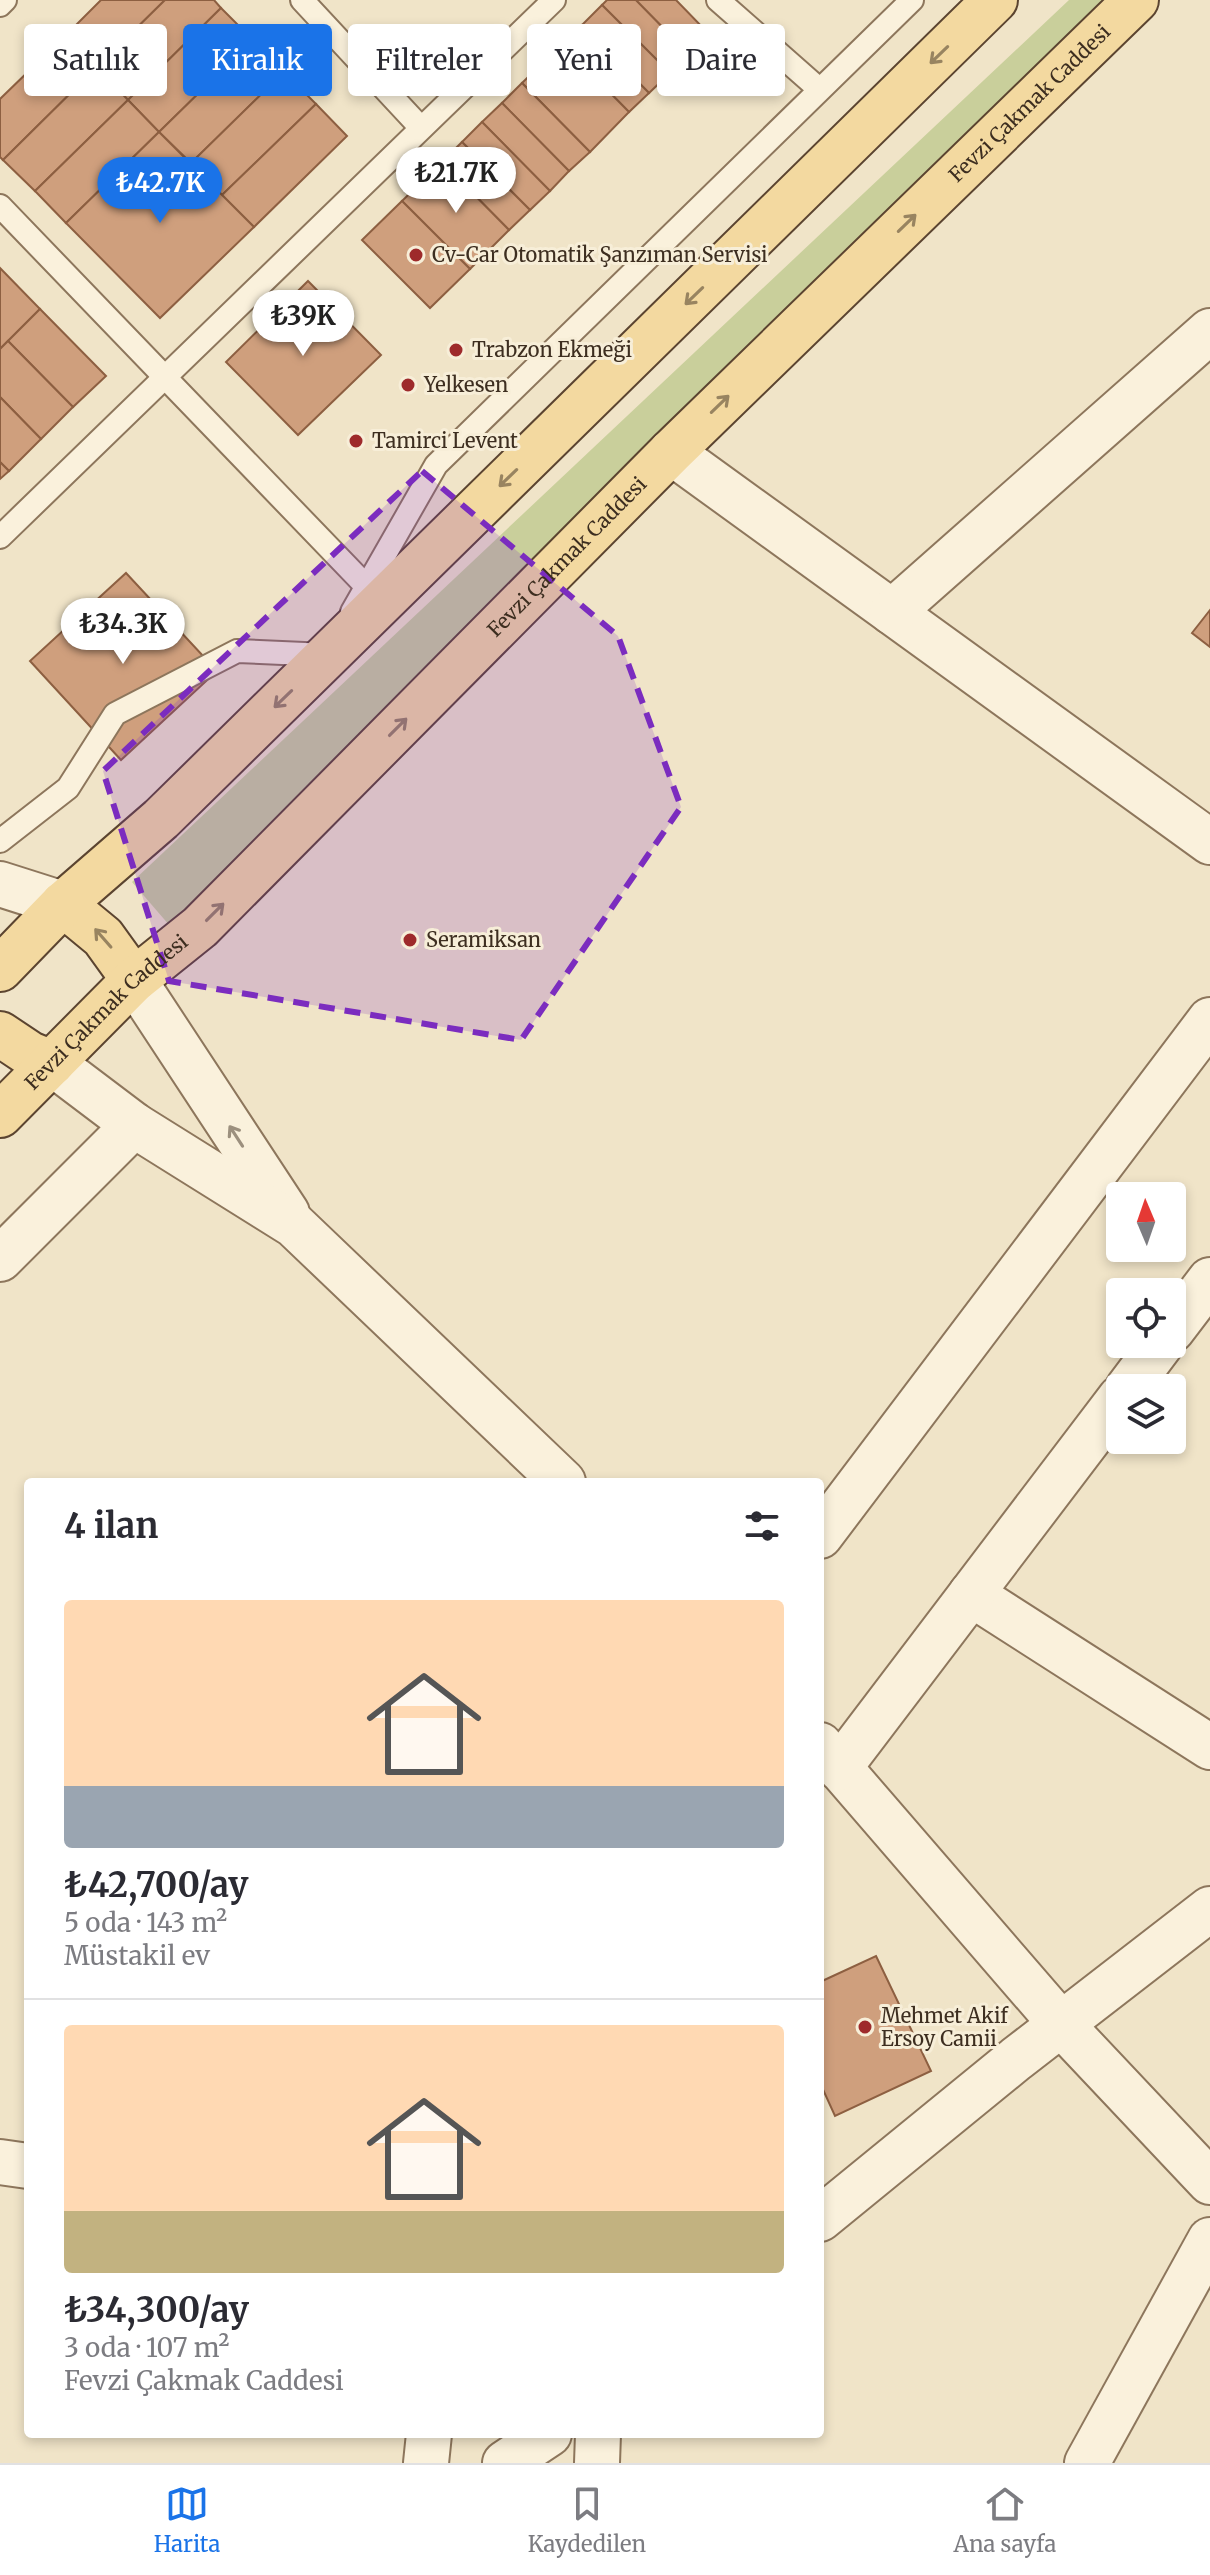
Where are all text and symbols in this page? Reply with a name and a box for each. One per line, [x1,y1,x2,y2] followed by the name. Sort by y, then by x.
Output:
[943,19,1115,187] street label: Fevzi Çakmak Caddesi
[24,24,167,96] chip: Satılık
[183,24,332,96] chip: Kiralık
[348,24,511,96] chip: Filtreler
[527,24,641,96] chip: Yeni
[657,24,785,96] chip: Daire
[929,45,949,64] one-way arrow
[391,147,521,215] pin: ₺21.7K
[414,156,498,189] text: ₺21.7K
[95,157,225,225] pin: ₺42.7K
[115,166,205,199] text: ₺42.7K
[897,214,916,233] one-way arrow
[432,242,768,267] place label: Cv-Car Otomatik Şanzıman Servisi
[407,246,425,264] marker: Cv-Car Otomatik Şanzıman Servisi
[685,286,704,305] one-way arrow
[256,290,350,358] pin: ₺39K
[270,299,336,332] text: ₺39K
[472,337,632,362] place label: Trabzon Ekmeği
[447,341,465,359] marker: Trabzon Ekmeği
[423,372,508,397] place label: Yelkesen
[399,376,417,394] marker: Yelkesen
[710,395,729,414] one-way arrow
[372,428,518,453] place label: Tamirci Levent
[347,432,365,450] marker: Tamirci Levent
[499,468,518,487] one-way arrow
[482,471,651,642] street label: Fevzi Çakmak Caddesi
[58,598,188,666] pin: ₺34.3K
[79,607,167,640] text: ₺34.3K
[273,690,293,709] one-way arrow
[388,718,407,737] one-way arrow
[205,903,224,922] one-way arrow
[426,927,541,952] place label: Seramiksan
[19,929,193,1095] street label: Fevzi Çakmak Caddesi
[94,929,112,949] one-way arrow
[401,931,419,949] marker: Seramiksan
[228,1126,245,1148] one-way arrow
[1106,1182,1186,1262] north arrow
[1106,1182,1186,1454] map controls
[1106,1278,1186,1358] button: locate
[1106,1374,1186,1454] button: layers
[740,1504,784,1548] icon: filters
[64,1505,158,1547] text: 4 ilan
[352,1652,496,1796] icon: home
[64,1864,249,1906] text: ₺42,700/ay
[64,1906,227,1939] text: 5 oda · 143 m²
[64,1939,210,1972] text: Müstakil ev
[881,2003,1009,2051] place label: Mehmet Akif Ersoy Camii
[856,2018,874,2036] marker: Mehmet Akif Ersoy Camii
[352,2077,496,2221] icon: home
[64,2289,249,2331] text: ₺34,300/ay
[64,2331,229,2364] text: 3 oda · 107 m²
[64,2364,344,2397] text: Fevzi Çakmak Caddesi
[154,2482,220,2558] tab: Harita
[528,2482,646,2558] tab: Kaydedilen
[953,2482,1056,2558] tab: Ana sayfa

